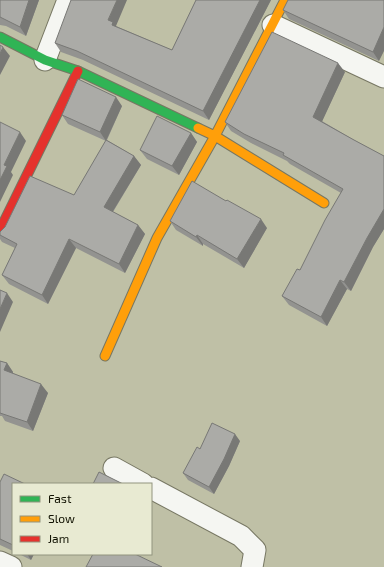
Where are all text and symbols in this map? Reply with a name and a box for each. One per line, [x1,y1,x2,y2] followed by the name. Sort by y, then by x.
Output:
[12,483,152,555] legend
[48,491,72,505] text: Fast
[48,511,75,525] text: Slow
[48,531,69,545] text: Jam

